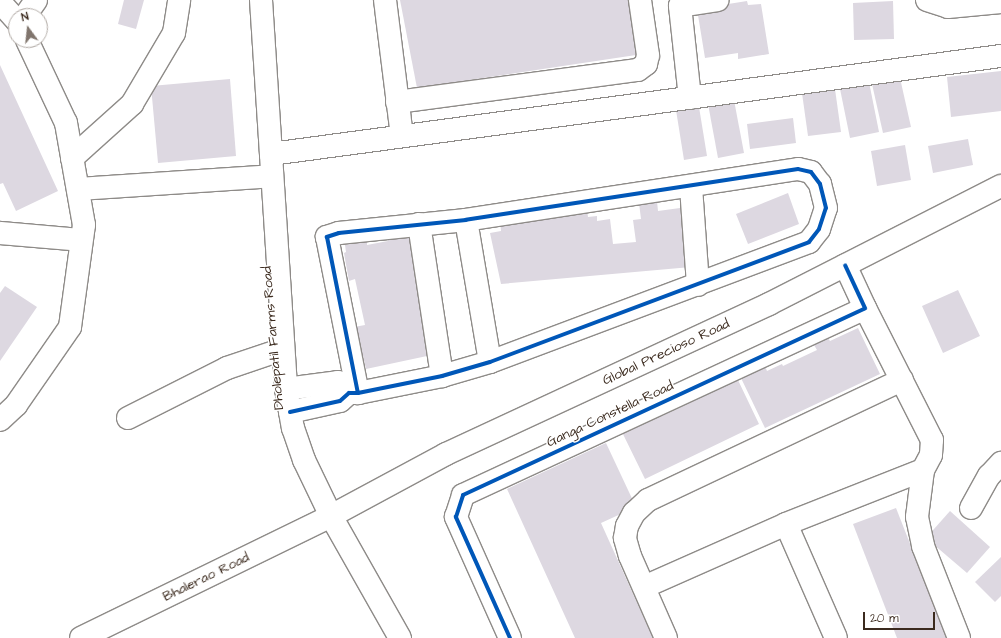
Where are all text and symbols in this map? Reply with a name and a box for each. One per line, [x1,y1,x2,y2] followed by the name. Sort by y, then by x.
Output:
[8,8,48,48] north arrow
[20,9,30,25] text: N
[258,265,288,411] street label: Dholepatil Farms Road
[600,315,732,389] street label: Global Precioso Road
[544,377,676,451] street label: Ganga Constella Road
[160,549,252,605] street label: Bhalerao Road
[865,604,937,630] scale bar
[870,610,899,627] text: 20 m

